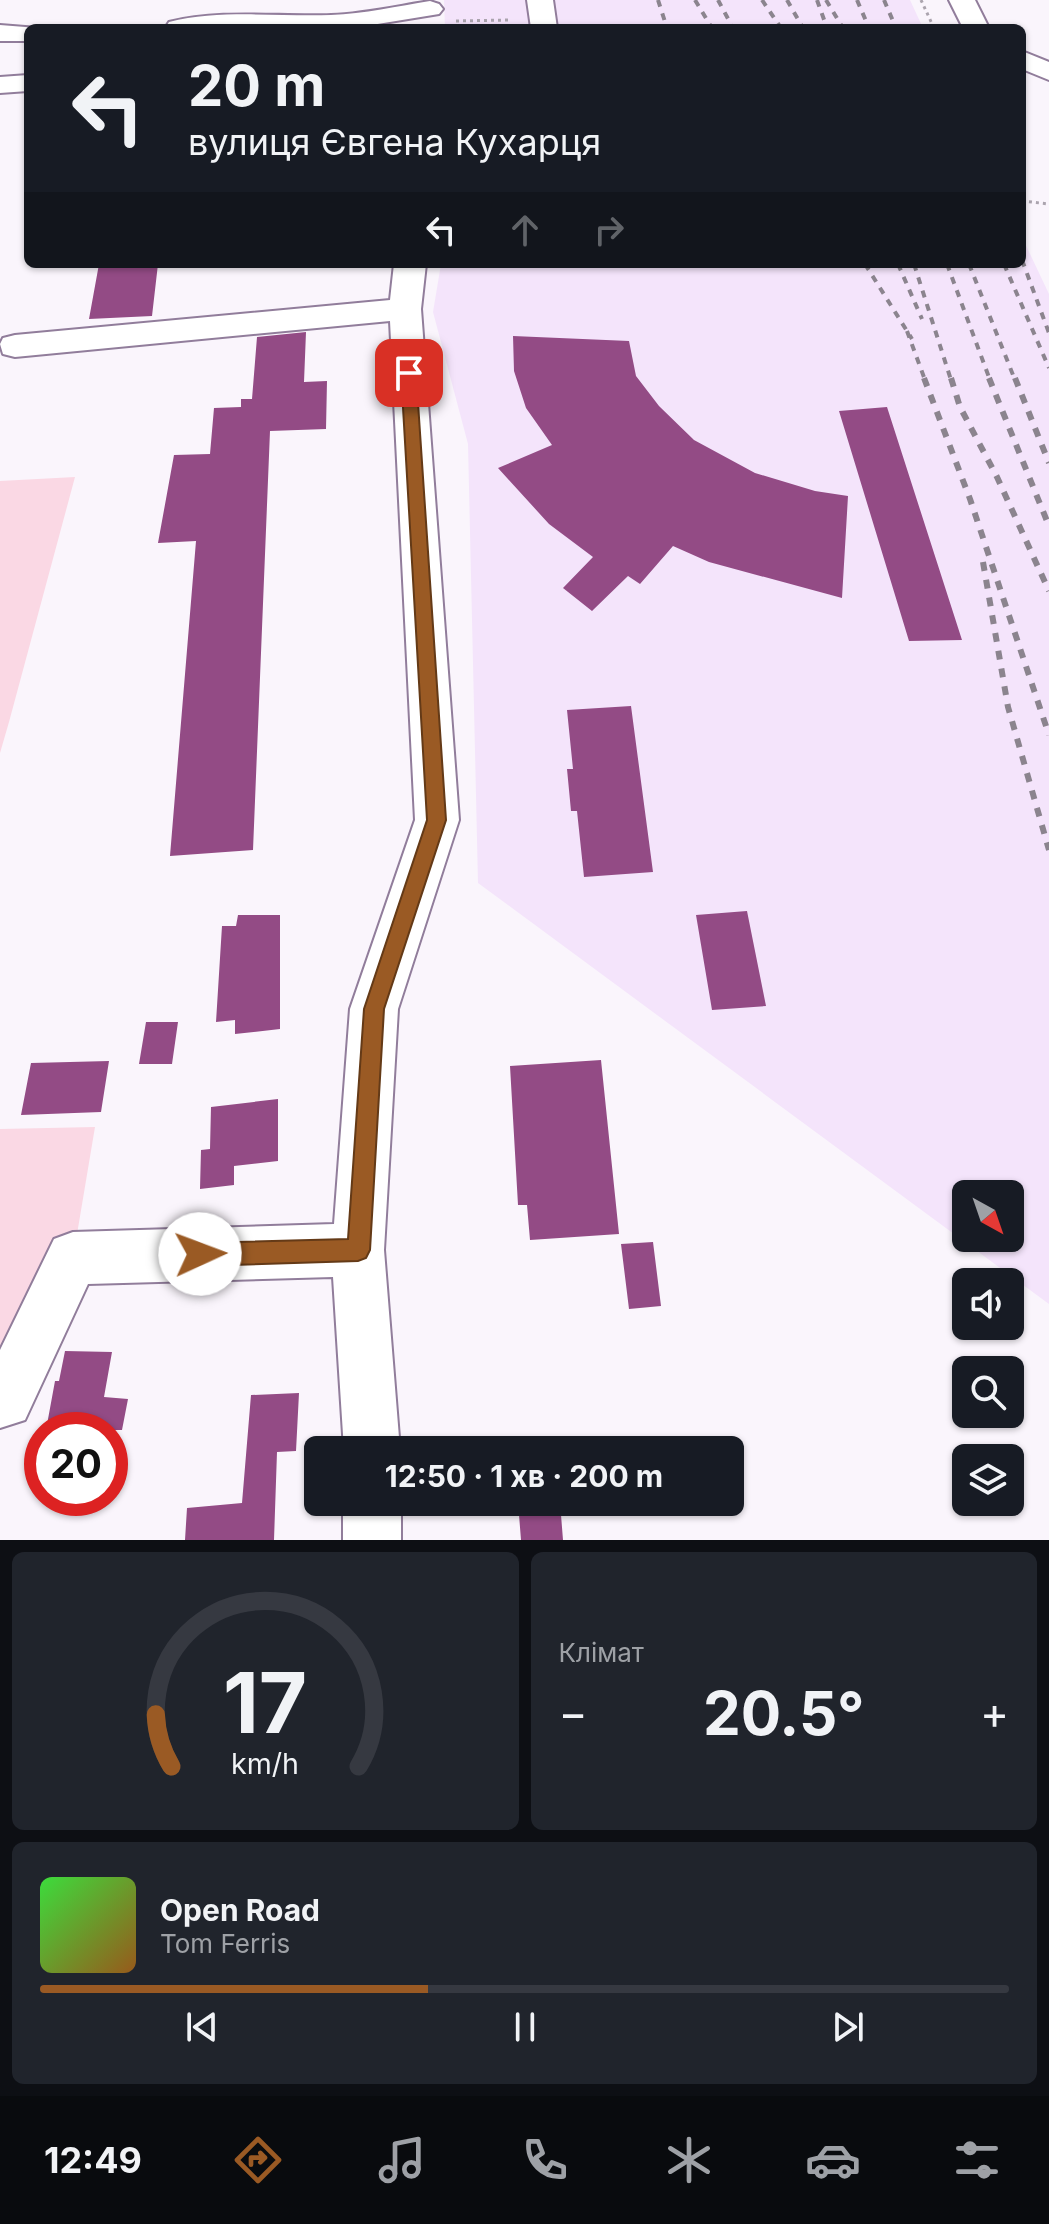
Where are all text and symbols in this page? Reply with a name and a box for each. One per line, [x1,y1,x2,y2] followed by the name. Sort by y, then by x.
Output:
[188,52,325,120] text: 20 m
[56,56,160,160] icon: left
[188,120,601,164] text: вулиця Євгена Кухарця
[419,208,463,252] icon: left
[503,208,547,252] icon: ahead
[587,208,631,252] icon: right
[375,339,443,407] pin
[387,351,431,395] icon: arrive
[952,1180,1024,1252] north arrow
[952,1180,1024,1516] map controls
[158,1212,242,1296] position arrow
[952,1268,1024,1340] button: sound
[952,1356,1024,1428] button: search
[24,1412,128,1516] speed limit sign: 20
[952,1444,1024,1516] button: layers
[385,1458,663,1494] text: 12:50 · 1 хв · 200 m
[559,1637,644,1668] text: Клімат
[223,1652,307,1753] text: 17
[703,1677,865,1749] text: 20.5°
[559,1686,588,1740] text: −
[980,1686,1009,1740] text: +
[231,1746,299,1781] text: km/h
[160,1892,320,1928] text: Open Road
[160,1928,290,1959] text: Tom Ferris
[180,2005,224,2049] icon: previous
[503,2005,547,2049] icon: pause
[826,2005,870,2049] icon: next
[230,2132,286,2188] icon: directions
[374,2132,430,2188] icon: music
[517,2132,573,2188] icon: phone
[661,2132,717,2188] icon: climate
[805,2132,861,2188] icon: car
[949,2132,1005,2188] icon: filters
[44,2138,142,2182] text: 12:49

